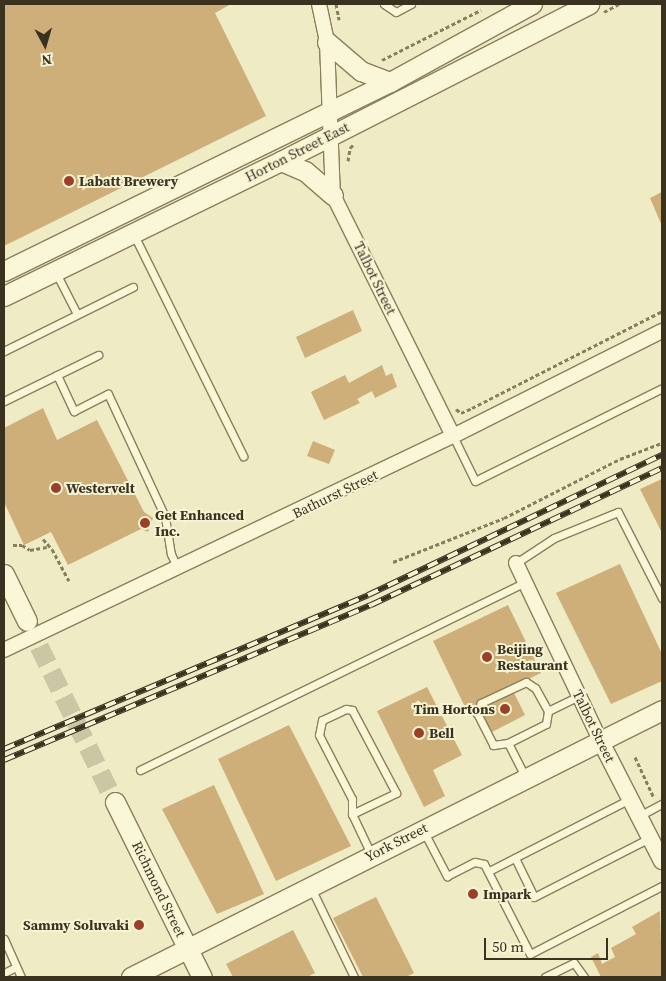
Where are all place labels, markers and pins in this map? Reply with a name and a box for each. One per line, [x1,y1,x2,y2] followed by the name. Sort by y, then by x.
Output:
[79,173,178,189] place label: Labatt Brewery
[63,175,75,187] marker: Labatt Brewery
[66,480,135,496] place label: Westervelt
[50,482,62,494] marker: Westervelt
[155,507,244,540] place label: Get Enhanced Inc.
[139,517,151,529] marker: Get Enhanced Inc.
[497,641,568,674] place label: Beijing Restaurant
[481,651,493,663] marker: Beijing Restaurant
[414,701,495,717] place label: Tim Hortons
[499,703,511,715] marker: Tim Hortons
[429,725,454,741] place label: Bell
[413,727,425,739] marker: Bell
[483,886,531,902] place label: Impark
[467,888,479,900] marker: Impark
[23,917,129,933] place label: Sammy Soluvaki
[133,919,145,931] marker: Sammy Soluvaki

